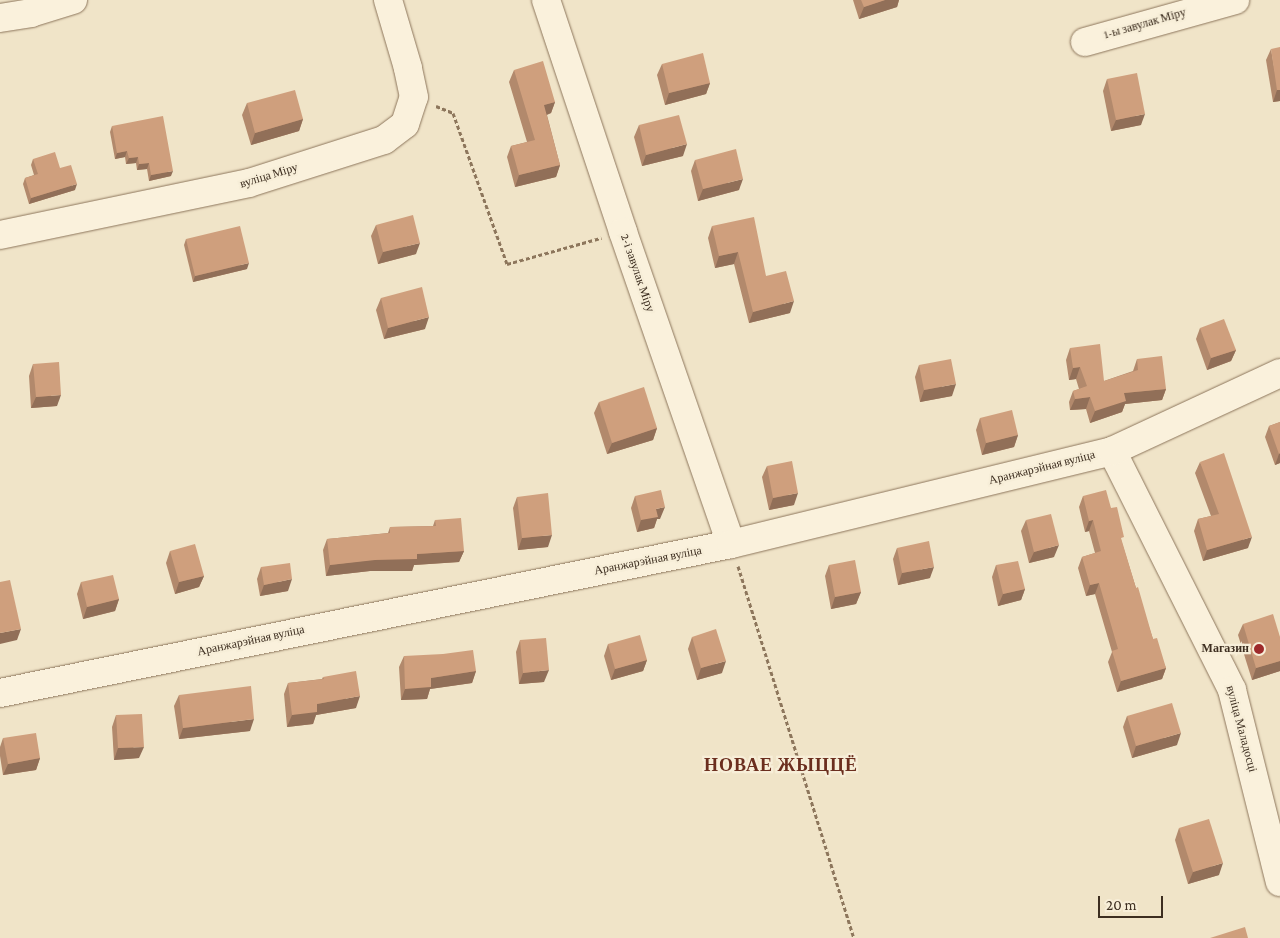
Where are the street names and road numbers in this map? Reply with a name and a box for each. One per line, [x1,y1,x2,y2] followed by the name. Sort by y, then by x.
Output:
[1102,5,1188,43] street label: 1-ы завулак Міру
[238,160,300,192] street label: вуліца Міру
[617,232,657,314] street label: 2-і завулак Міру
[987,448,1097,488] street label: Аранжарэйная вуліца
[593,544,703,578] street label: Аранжарэйная вуліца
[196,623,306,659] street label: Аранжарэйная вуліца
[1223,684,1259,774] street label: вуліца Маладосці

